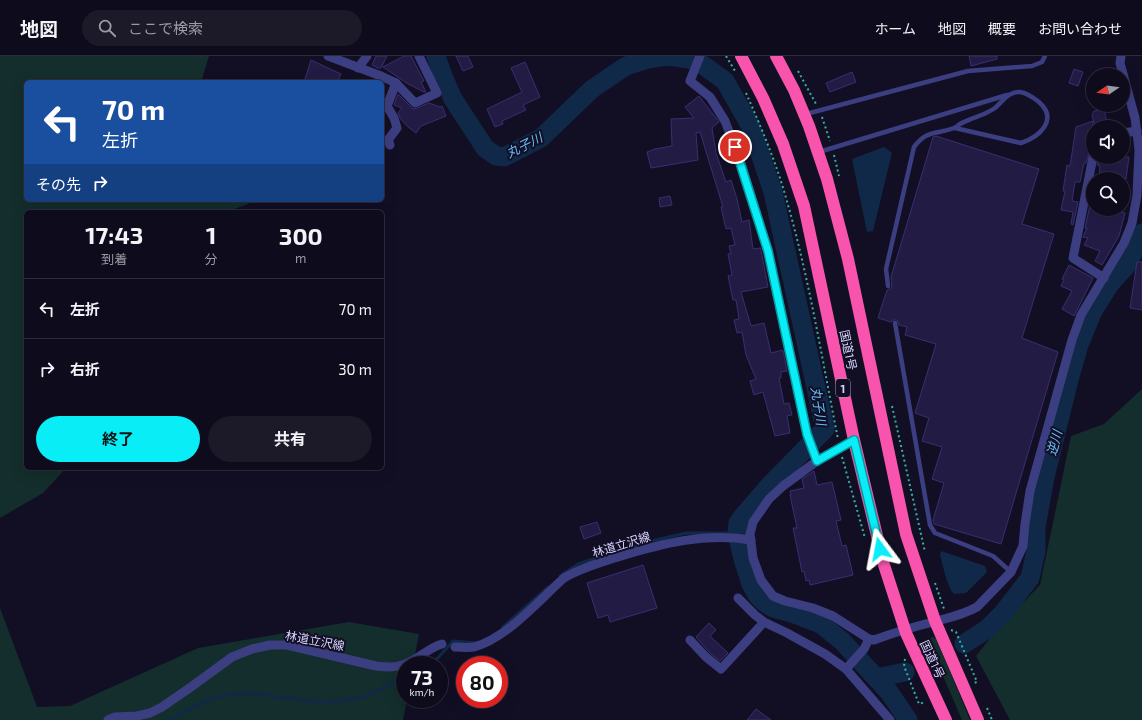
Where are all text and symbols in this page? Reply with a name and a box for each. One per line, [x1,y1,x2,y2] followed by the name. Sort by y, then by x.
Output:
[82,10,362,46] search box
[20,17,58,40] text: 地図
[96,17,118,39] icon: search
[128,19,203,37] text: ここで検索
[874,20,916,37] text: ホーム
[938,20,966,37] text: 地図
[988,20,1016,37] text: 概要
[1038,20,1122,37] text: お問い合わせ
[1086,68,1130,112] north arrow
[1086,68,1130,216] map controls
[102,92,165,126] text: 70 m
[36,96,88,148] icon: left
[1086,120,1130,164] button: sound
[503,128,547,161] water label: 丸子川
[102,129,138,151] text: 左折
[718,130,752,164] pin
[724,136,746,158] icon: arrive
[89,172,111,194] icon: right
[1086,172,1130,216] button: search
[36,175,81,193] text: その先
[85,220,143,249] text: 17:43
[206,220,216,249] text: 1
[279,221,323,250] text: 300
[295,250,306,266] text: m
[101,251,127,267] text: 到着
[205,251,218,267] text: 分
[36,298,58,320] icon: left
[70,300,100,318] text: 左折
[339,300,372,318] text: 70 m
[838,329,860,371] street label: 国道1号
[36,358,58,380] icon: right
[70,360,100,378] text: 右折
[338,360,372,378] text: 30 m
[836,379,850,397] road number: 1
[808,385,830,428] water label: 丸子川
[36,416,200,462] button: 終了
[208,416,372,462] button: 共有
[1043,426,1066,458] water label: 逆川
[859,528,901,570] position arrow
[590,529,652,559] street label: 林道立沢線
[284,627,346,653] street label: 林道立沢線
[918,638,948,680] street label: 国道1号
[456,656,508,708] speed limit sign: 80
[411,665,433,689] text: 73
[410,686,434,698] text: km/h

